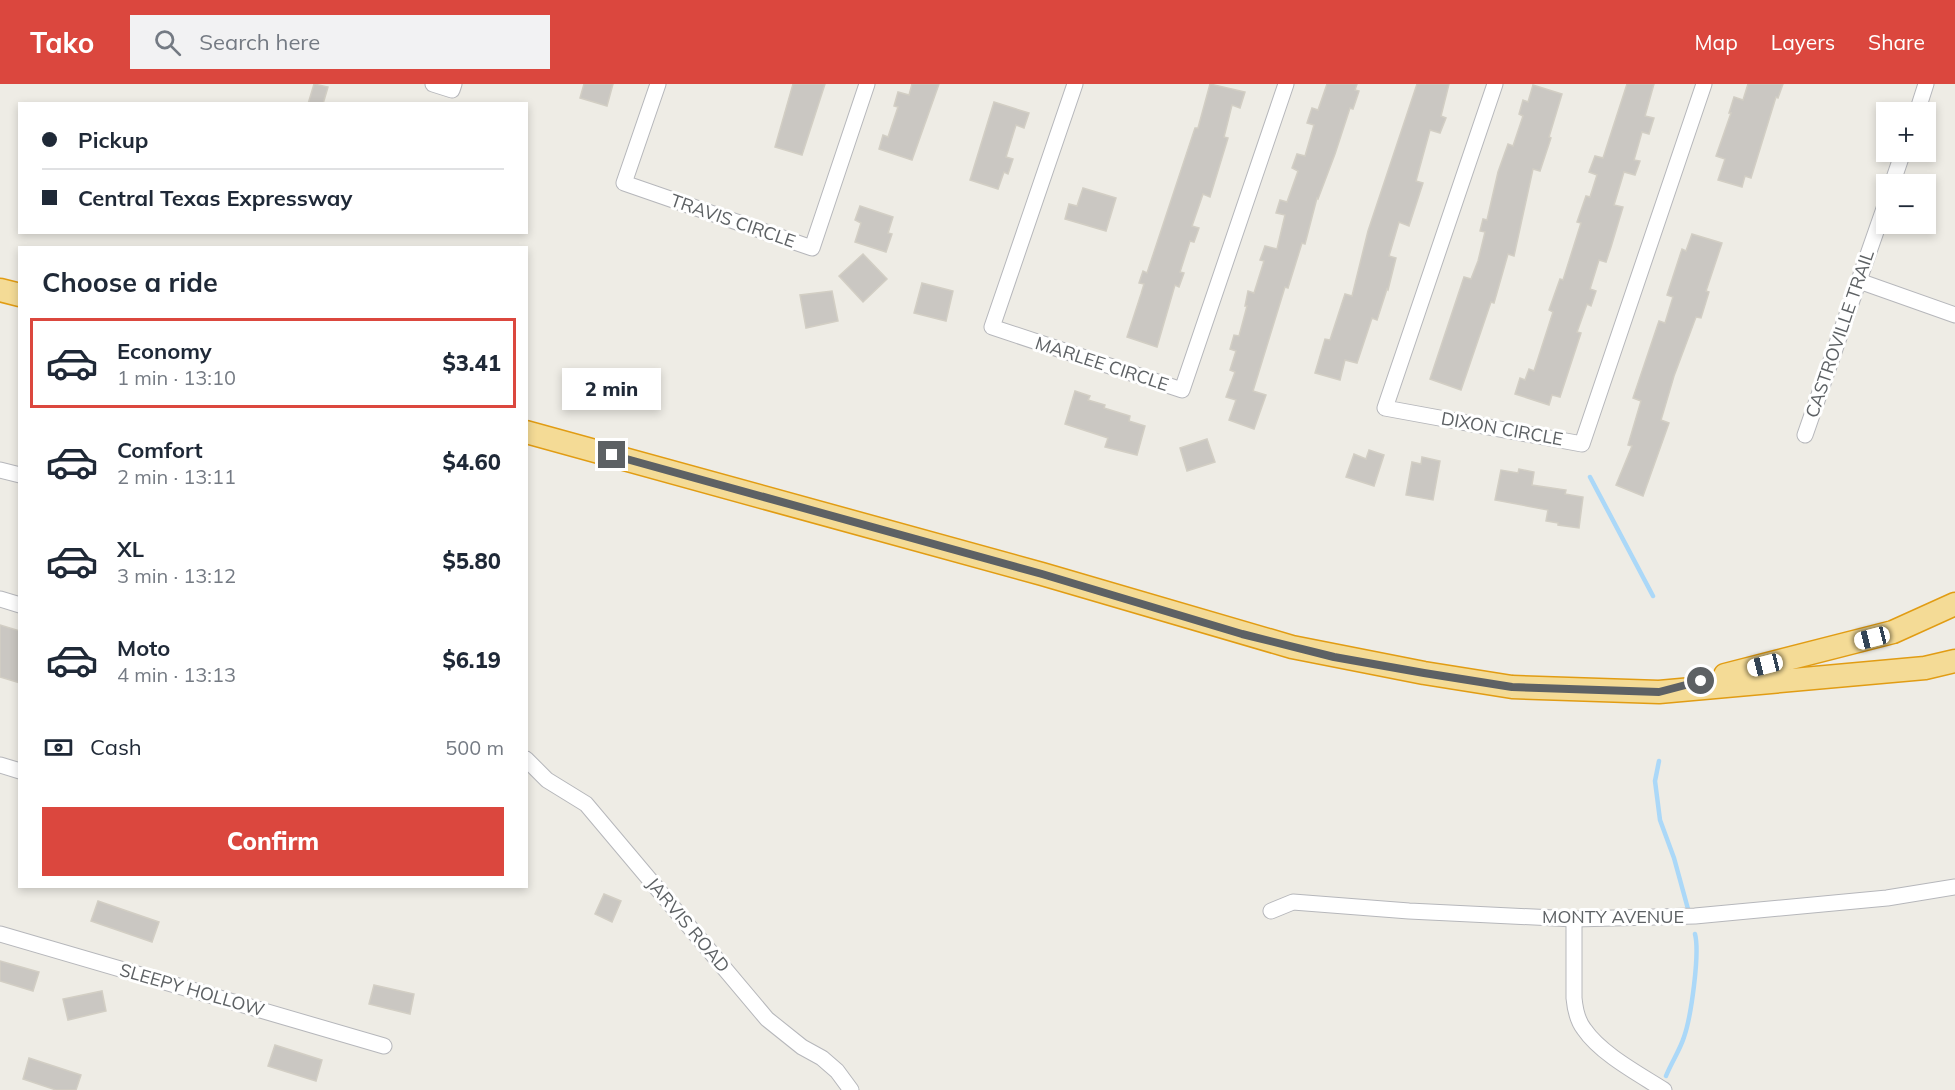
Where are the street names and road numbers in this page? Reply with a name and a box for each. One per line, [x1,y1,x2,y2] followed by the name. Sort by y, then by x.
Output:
[668,188,799,253] street label: TRAVIS CIRCLE
[1800,247,1879,421] street label: CASTROVILLE TRAIL
[1033,331,1172,396] street label: MARLEE CIRCLE
[1439,406,1565,451] street label: DIXON CIRCLE
[642,872,735,977] street label: JARVIS ROAD
[1542,905,1684,928] street label: MONTY AVENUE
[117,958,267,1021] street label: SLEEPY HOLLOW

